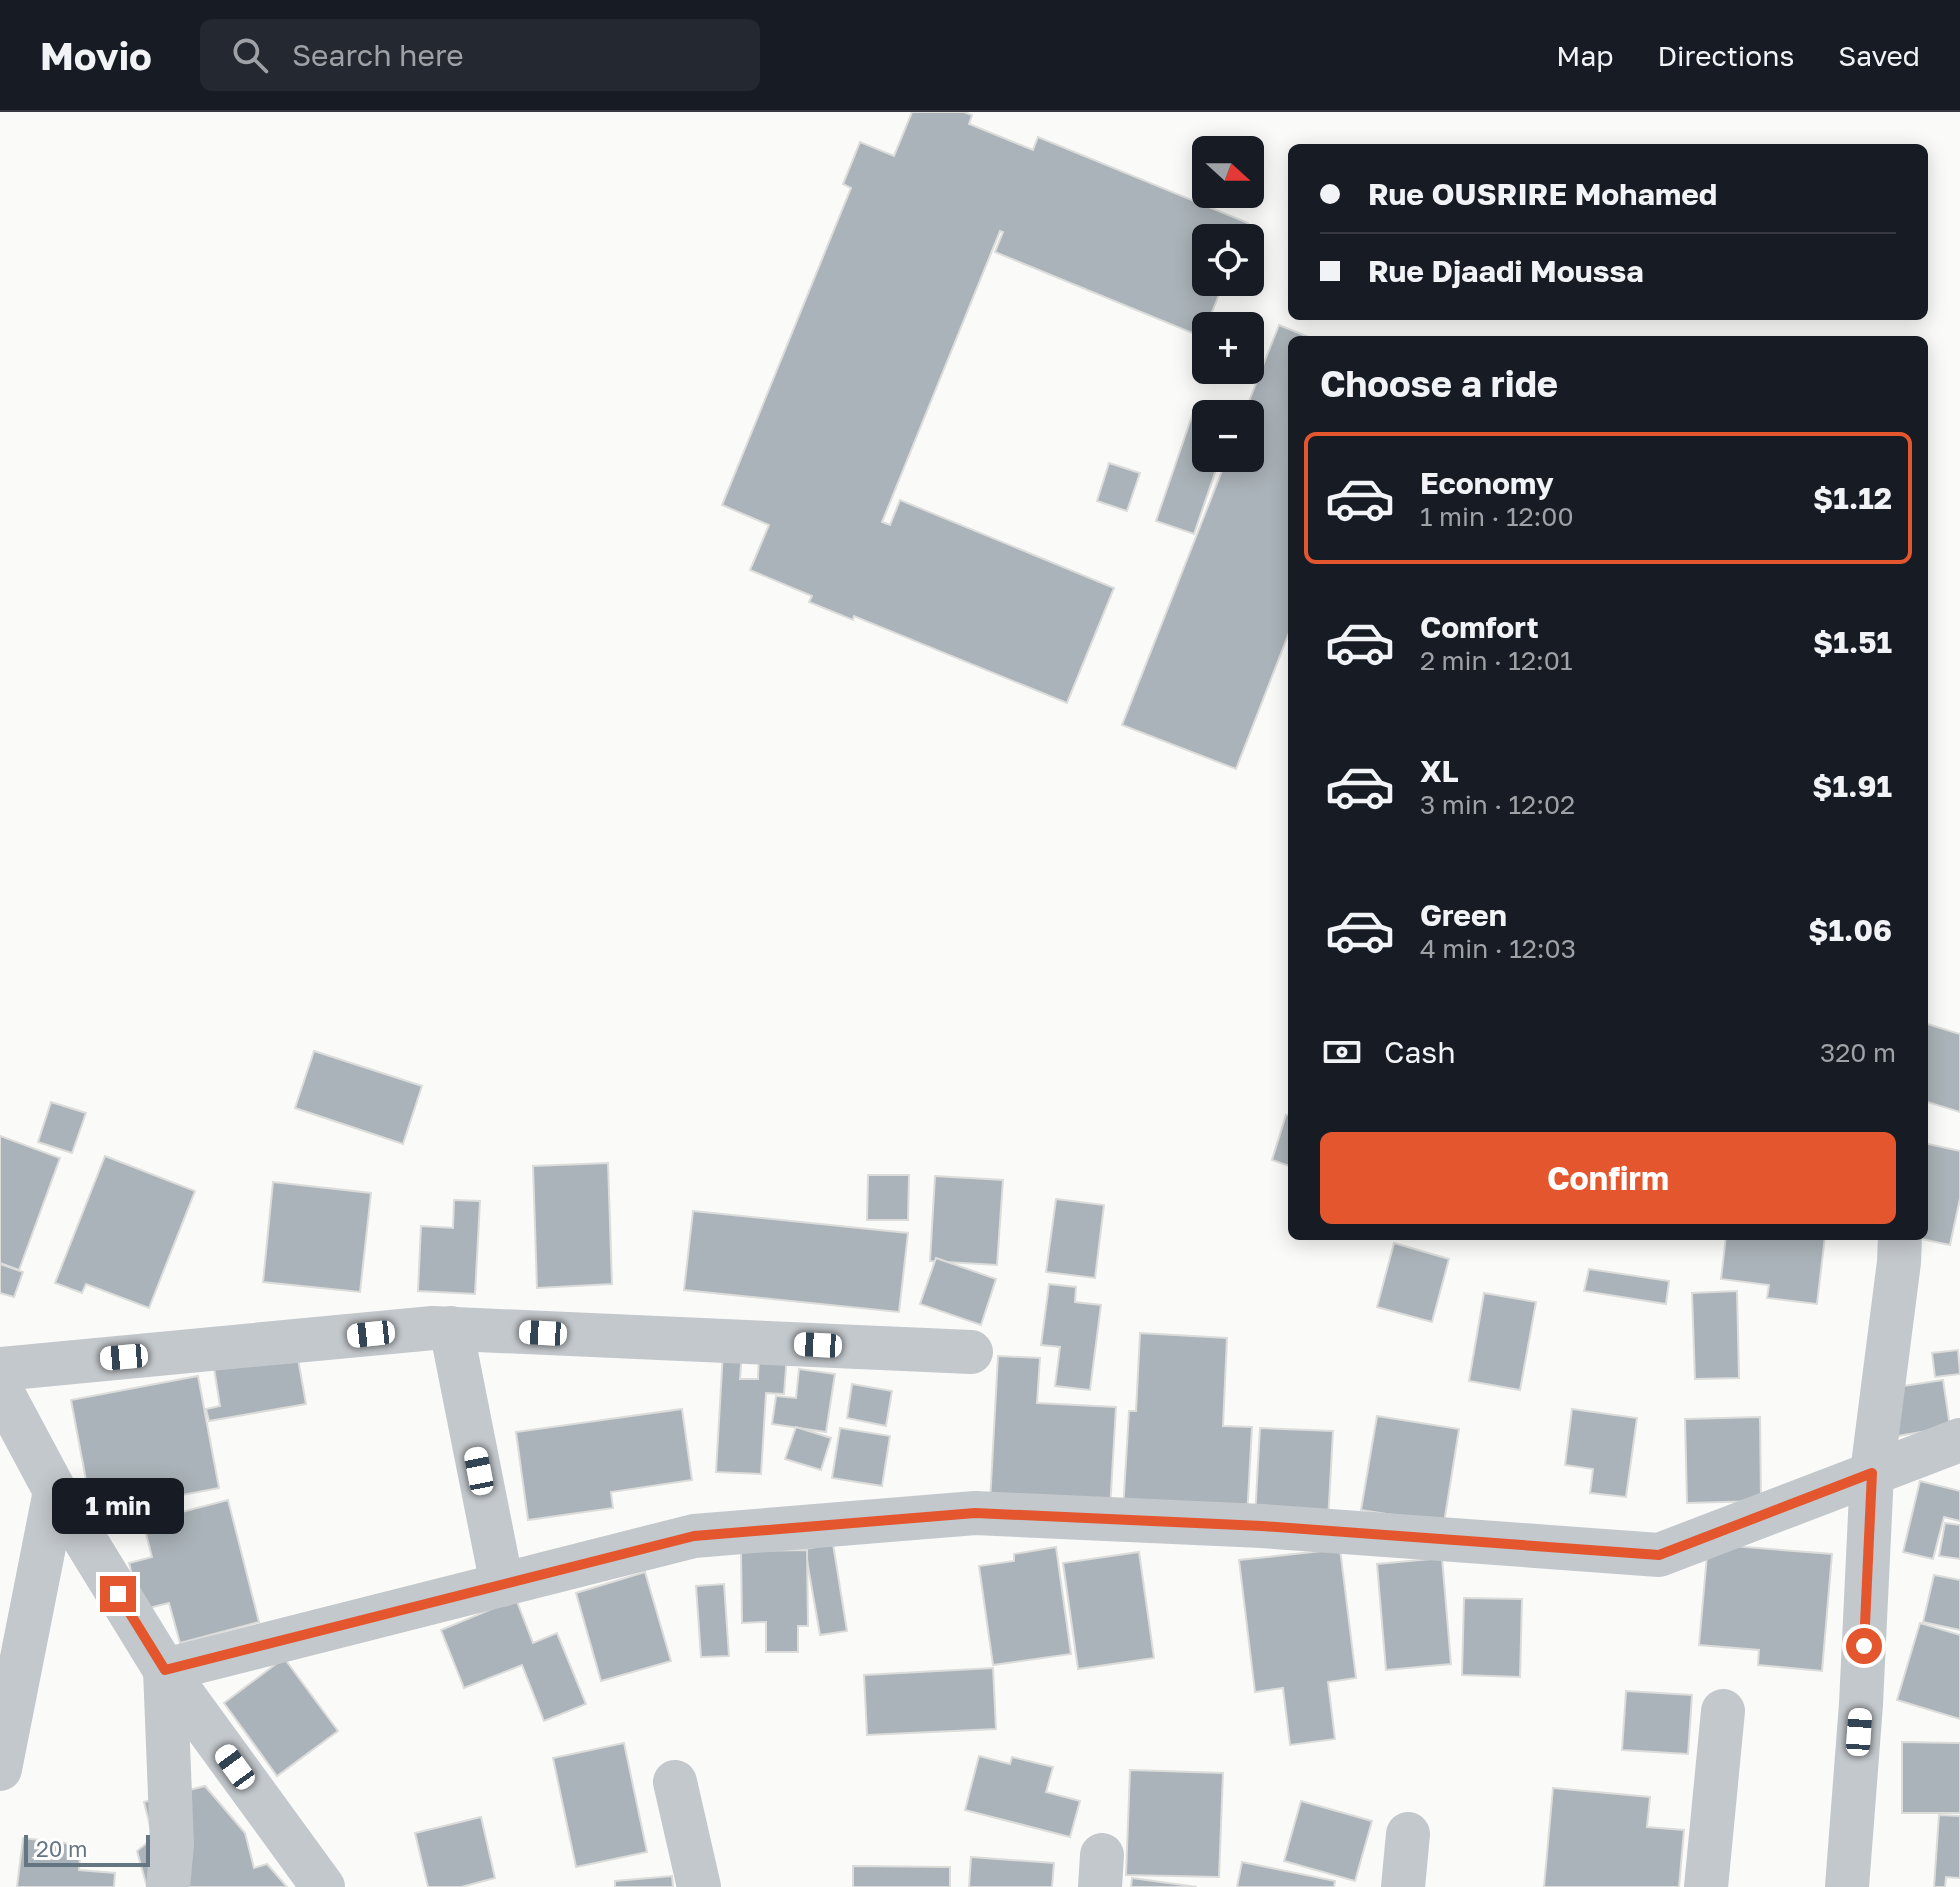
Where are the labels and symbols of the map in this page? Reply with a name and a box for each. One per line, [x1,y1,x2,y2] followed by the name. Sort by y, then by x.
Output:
[1192,136,1264,208] north arrow
[346,1320,396,1348] car
[518,1320,568,1346] car
[793,1332,843,1358] car
[99,1343,149,1371] car
[463,1445,495,1497] car
[52,1478,184,1534] callout: 1 min
[100,1576,136,1612] route end
[1846,1628,1882,1664] route start
[1845,1707,1873,1757] car
[211,1741,259,1793] car
[24,1831,150,1867] scale bar

